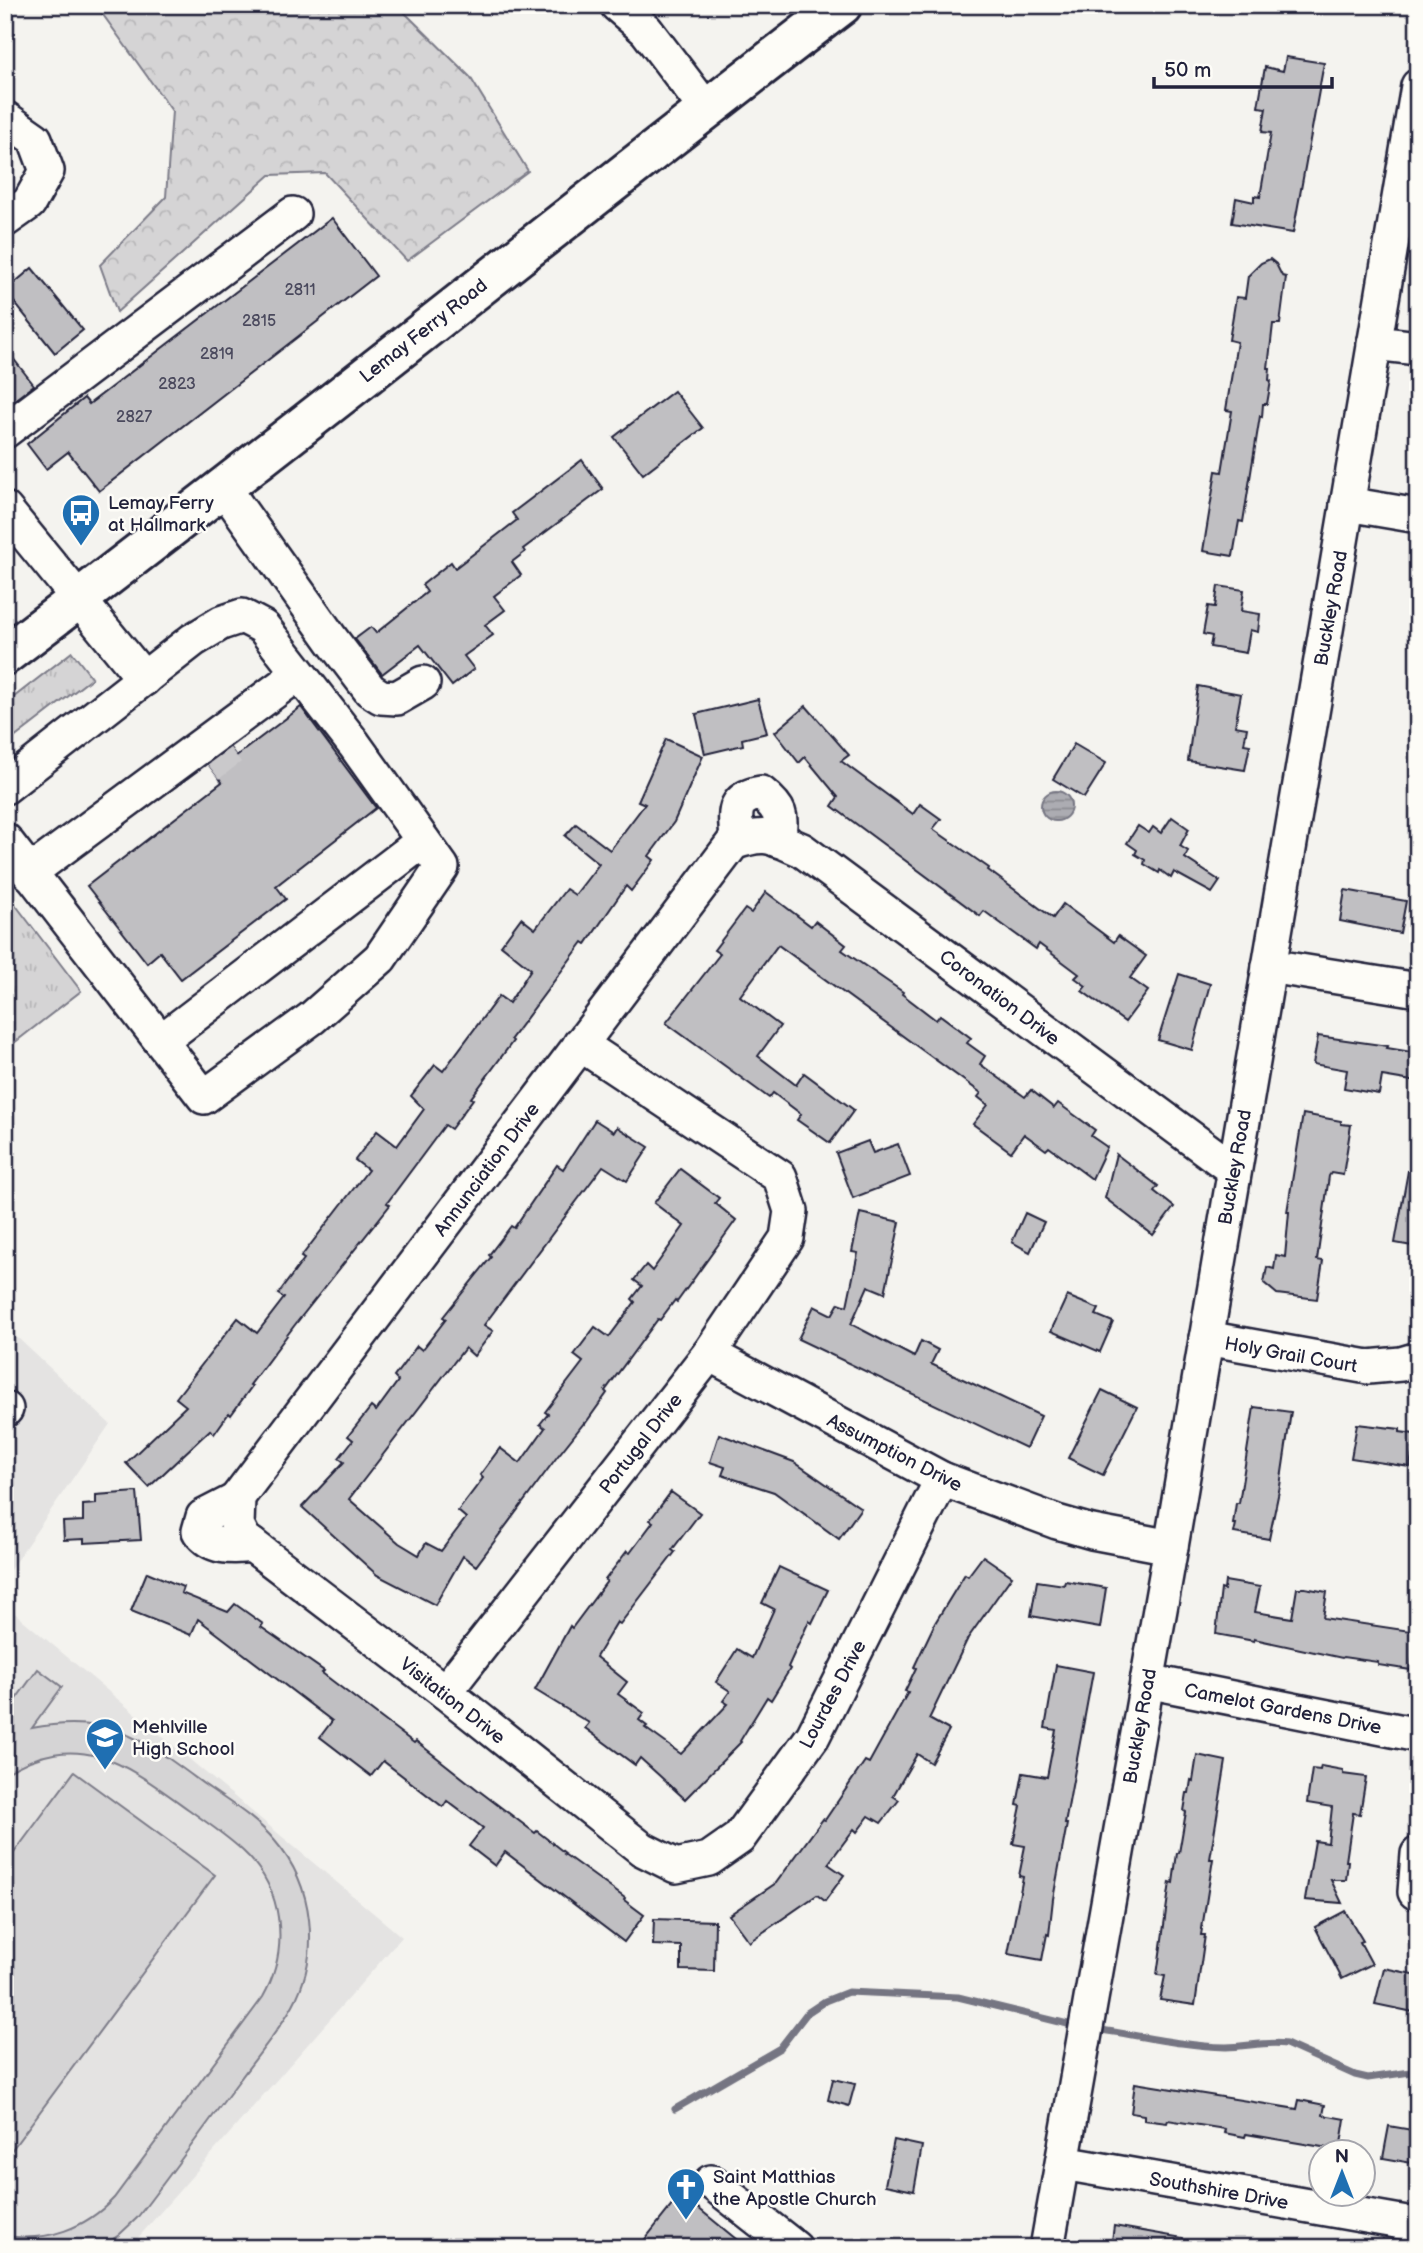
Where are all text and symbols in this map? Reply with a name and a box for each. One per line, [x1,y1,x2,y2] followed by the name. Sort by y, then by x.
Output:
[1154,46,1332,90] scale bar
[1164,58,1211,83] text: 50 m
[356,274,492,388] street label: Lemay Ferry Road
[284,281,316,300] house number: 2811
[242,312,276,331] house number: 2815
[200,345,234,364] house number: 2819
[158,375,196,394] house number: 2823
[116,408,152,427] house number: 2827
[60,492,102,547] bus stop icon: Lemay Ferry at Hallmark
[108,492,214,537] place label: Lemay Ferry at Hallmark
[1310,549,1353,668] street label: Buckley Road
[934,945,1064,1051] street label: Coronation Drive
[430,1099,545,1241] street label: Annunciation Drive
[1214,1108,1257,1227] street label: Buckley Road
[1223,1332,1359,1378] street label: Holy Grail Court
[595,1389,688,1499] street label: Portugal Drive
[823,1409,966,1497] street label: Assumption Drive
[795,1637,872,1753] street label: Lourdes Drive
[395,1653,509,1750] street label: Visitation Drive
[1119,1667,1162,1786] street label: Buckley Road
[1182,1679,1383,1740] street label: Camelot Gardens Drive
[84,1716,126,1771] school or university icon: Mehlville High School
[132,1716,235,1761] place label: Mehlville High School
[1308,2138,1378,2208] north arrow
[1335,2146,1349,2169] text: N
[665,2166,707,2221] church icon: Saint Matthias the Apostle Church
[713,2166,877,2211] place label: Saint Matthias the Apostle Church
[1147,2168,1290,2215] street label: Southshire Drive

